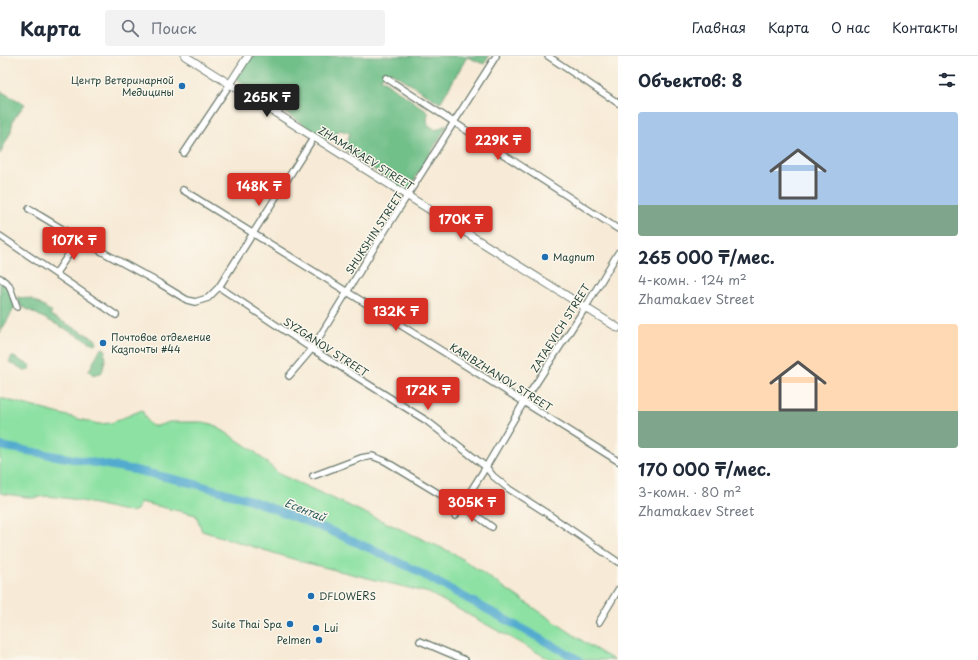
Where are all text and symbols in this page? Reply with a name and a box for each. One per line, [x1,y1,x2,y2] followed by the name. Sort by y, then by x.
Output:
[105,10,385,46] search box
[20,14,81,42] text: Карта
[151,16,196,39] text: Поиск
[119,17,141,39] icon: search
[692,17,746,38] text: Главная
[768,17,809,38] text: Карта
[831,17,870,38] text: О нас
[892,17,958,38] text: Контакты
[638,67,742,93] text: Объектов: 8
[936,69,958,91] icon: filters
[71,72,174,99] place label: Центр Ветеринарной Медицины
[177,81,187,91] marker: Центр Ветеринарной Медицины
[234,84,300,118] pin: 265K ₸
[243,87,291,106] text: 265K ₸
[316,122,417,193] street label: ZHAMAKAEV STREET
[465,127,531,161] pin: 229K ₸
[475,130,521,149] text: 229K ₸
[762,138,834,210] icon: home
[226,173,292,207] pin: 148K ₸
[236,176,282,195] text: 148K ₸
[341,189,406,277] street label: SHUKSHIN STREET
[428,206,494,240] pin: 170K ₸
[439,209,483,228] text: 170K ₸
[41,227,107,261] pin: 107K ₸
[52,230,96,249] text: 107K ₸
[638,244,775,270] text: 265 000 ₸/мес.
[553,249,595,264] place label: Magnum
[540,252,550,262] marker: Magnum
[638,270,747,289] text: 4-комн. · 124 m²
[526,281,593,375] street label: ZATAEVICH STREET
[638,289,754,308] text: Zhamakaev Street
[363,298,429,332] pin: 132K ₸
[373,301,419,320] text: 132K ₸
[281,314,372,380] street label: SYZGANOV STREET
[111,329,211,356] place label: Почтовое отделение Казпочты #44
[98,338,108,348] marker: Почтовое отделение Казпочты #44
[447,339,556,414] street label: KARIBZHANOV STREET
[762,350,834,422] icon: home
[395,377,461,411] pin: 172K ₸
[406,380,450,399] text: 172K ₸
[638,456,771,482] text: 170 000 ₸/мес.
[638,482,741,501] text: 3-комн. · 80 m²
[439,489,505,523] pin: 305K ₸
[448,492,496,511] text: 305K ₸
[282,494,329,526] water label: Есентай
[638,501,754,520] text: Zhamakaev Street
[319,588,376,603] place label: DFLOWERS
[306,591,316,601] marker: DFLOWERS
[211,616,282,631] place label: Suite Thai Spa
[285,619,295,629] marker: Suite Thai Spa
[324,620,338,635] place label: Lui
[311,623,321,633] marker: Lui
[277,632,311,647] place label: Pelmen
[314,635,324,645] marker: Pelmen

